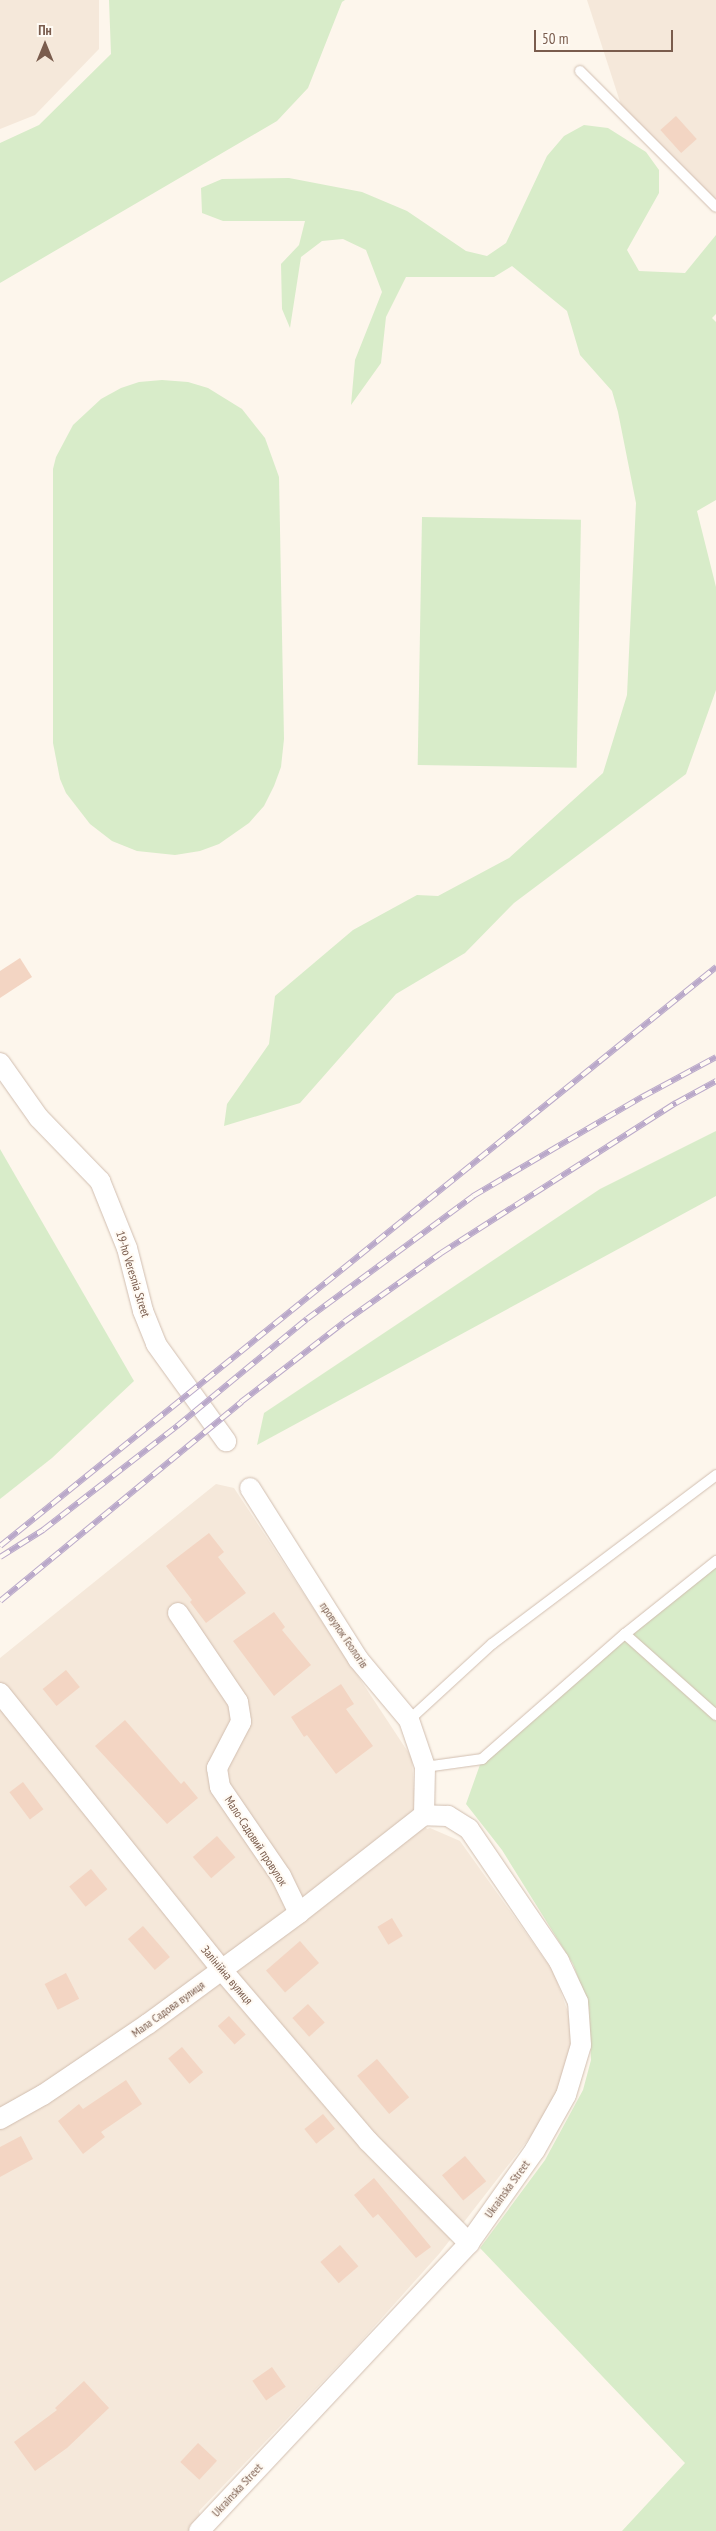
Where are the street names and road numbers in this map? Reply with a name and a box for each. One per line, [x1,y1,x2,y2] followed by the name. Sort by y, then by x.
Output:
[113,1229,153,1319] street label: 19-ho Veresnia Street
[317,1599,371,1671] street label: провулок Геологів
[222,1793,290,1889] street label: Мало-Садовий провулок
[198,1943,256,2007] street label: Залінійна вулиця
[129,1978,207,2040] street label: Мала Садова вулиця
[481,2157,533,2221] street label: Ukrainska Street
[209,2460,265,2520] street label: Ukrainska Street

